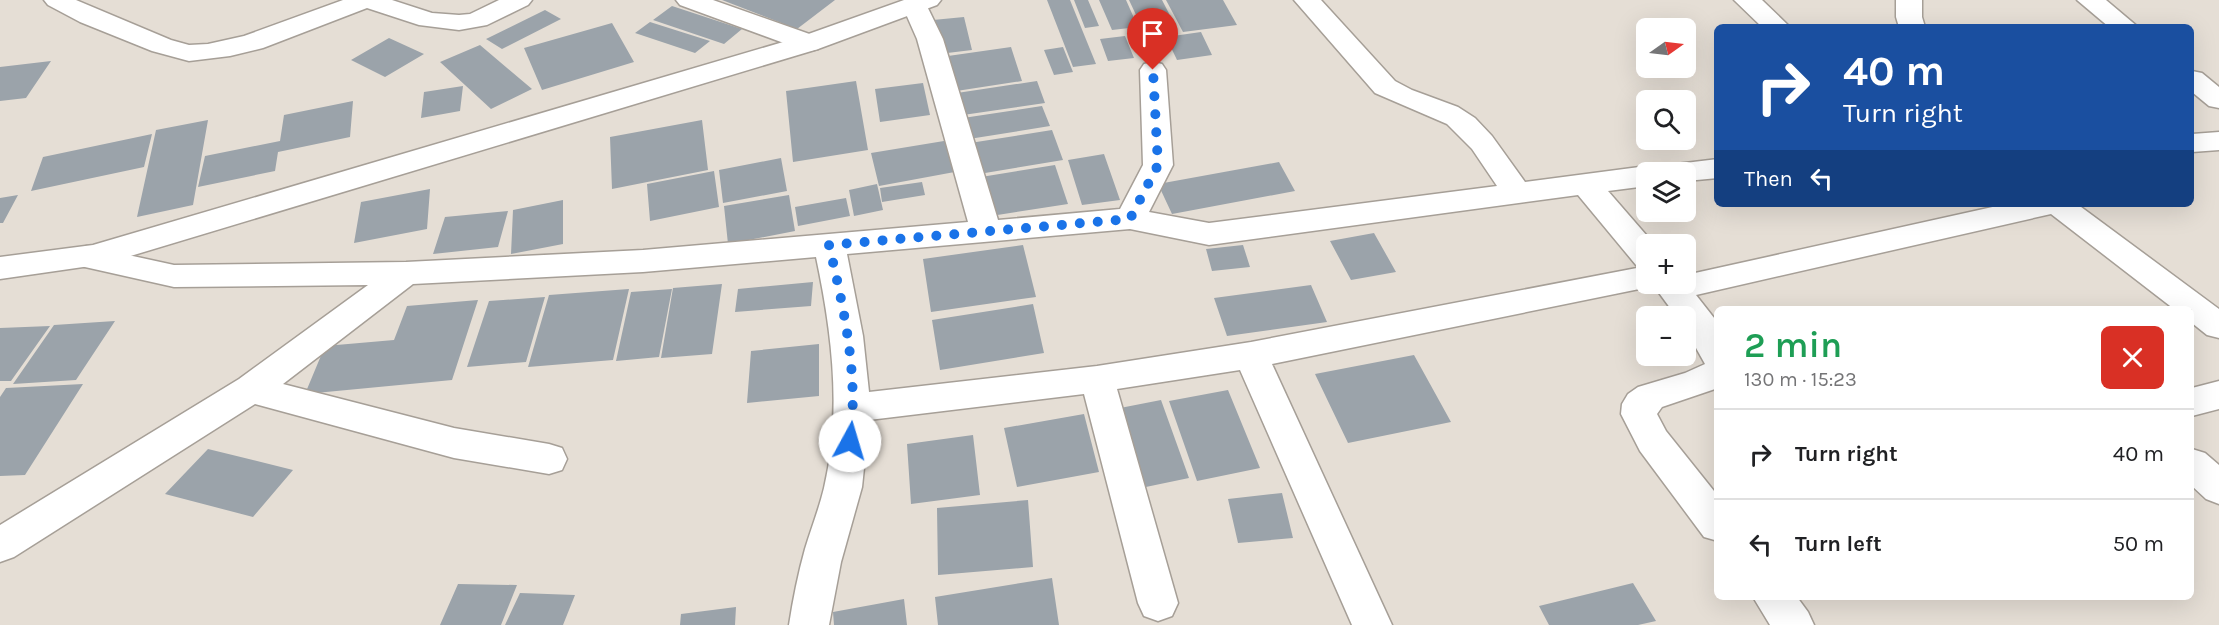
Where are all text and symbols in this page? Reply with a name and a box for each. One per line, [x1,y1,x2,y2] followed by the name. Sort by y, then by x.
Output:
[1127,8,1178,70] pin
[1136,17,1169,50] icon: arrive
[1636,18,1696,78] north arrow
[1636,18,1696,366] map controls
[1843,46,1945,96] text: 40 m
[1744,48,1822,126] icon: right
[1636,90,1696,150] button: search
[1843,97,1963,129] text: Turn right
[1636,162,1696,222] button: layers
[1805,162,1838,195] icon: left
[1744,166,1793,192] text: Then
[1636,234,1696,294] button: +
[1636,306,1696,366] button: −
[1744,324,1842,366] text: 2 min
[2101,326,2164,389] button: close
[1744,368,1857,391] text: 130 m · 15:23
[818,409,882,473] position arrow
[1744,438,1777,471] icon: right
[1795,441,1898,467] text: Turn right
[2113,441,2164,467] text: 40 m
[1744,528,1777,561] icon: left
[1795,531,1882,557] text: Turn left
[2113,531,2164,557] text: 50 m

